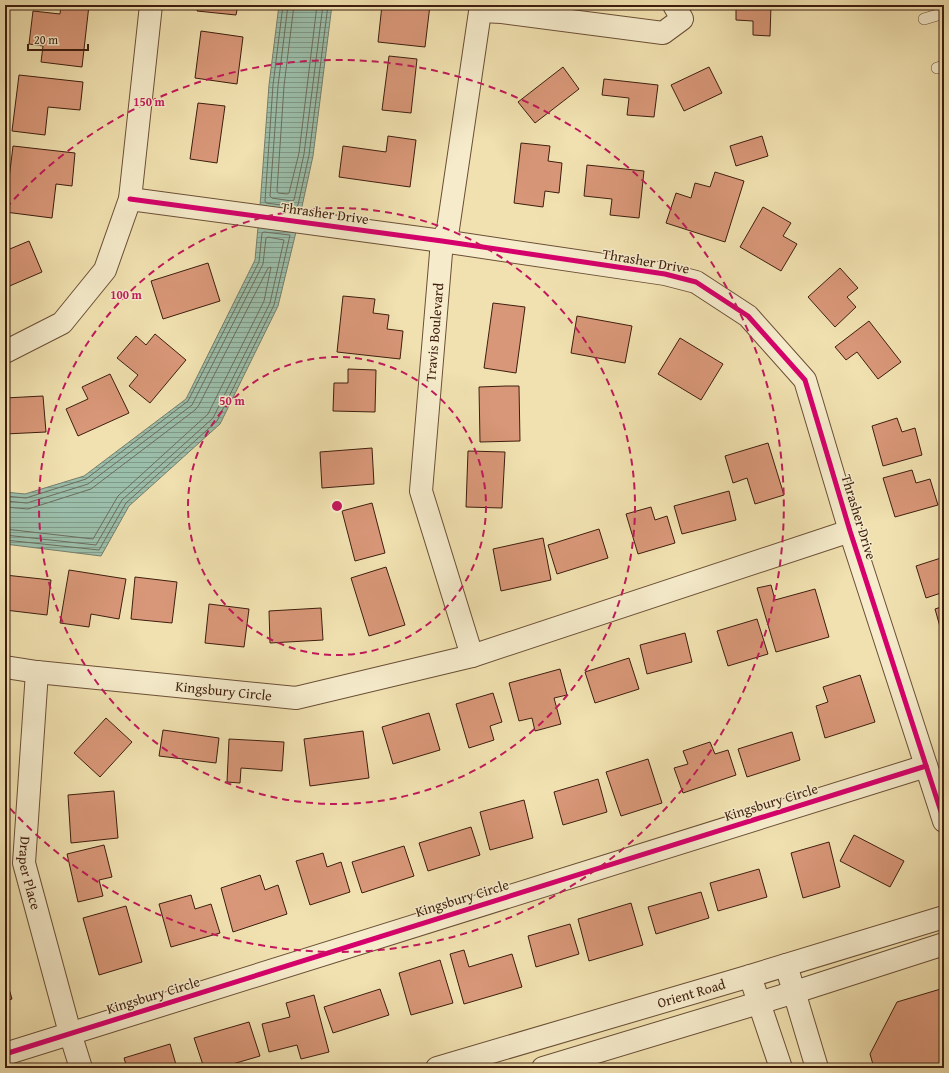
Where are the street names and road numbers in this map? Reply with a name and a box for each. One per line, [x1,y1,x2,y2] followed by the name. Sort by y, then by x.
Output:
[280,197,370,229] street label: Thrasher Drive
[601,243,692,279] street label: Thrasher Drive
[420,282,448,382] street label: Travis Boulevard
[837,472,882,563] street label: Thrasher Drive
[174,676,273,706] street label: Kingsbury Circle
[722,778,821,826] street label: Kingsbury Circle
[14,836,46,912] street label: Draper Place
[413,874,512,922] street label: Kingsbury Circle
[104,971,203,1019] street label: Kingsbury Circle
[655,974,728,1013] street label: Orient Road

